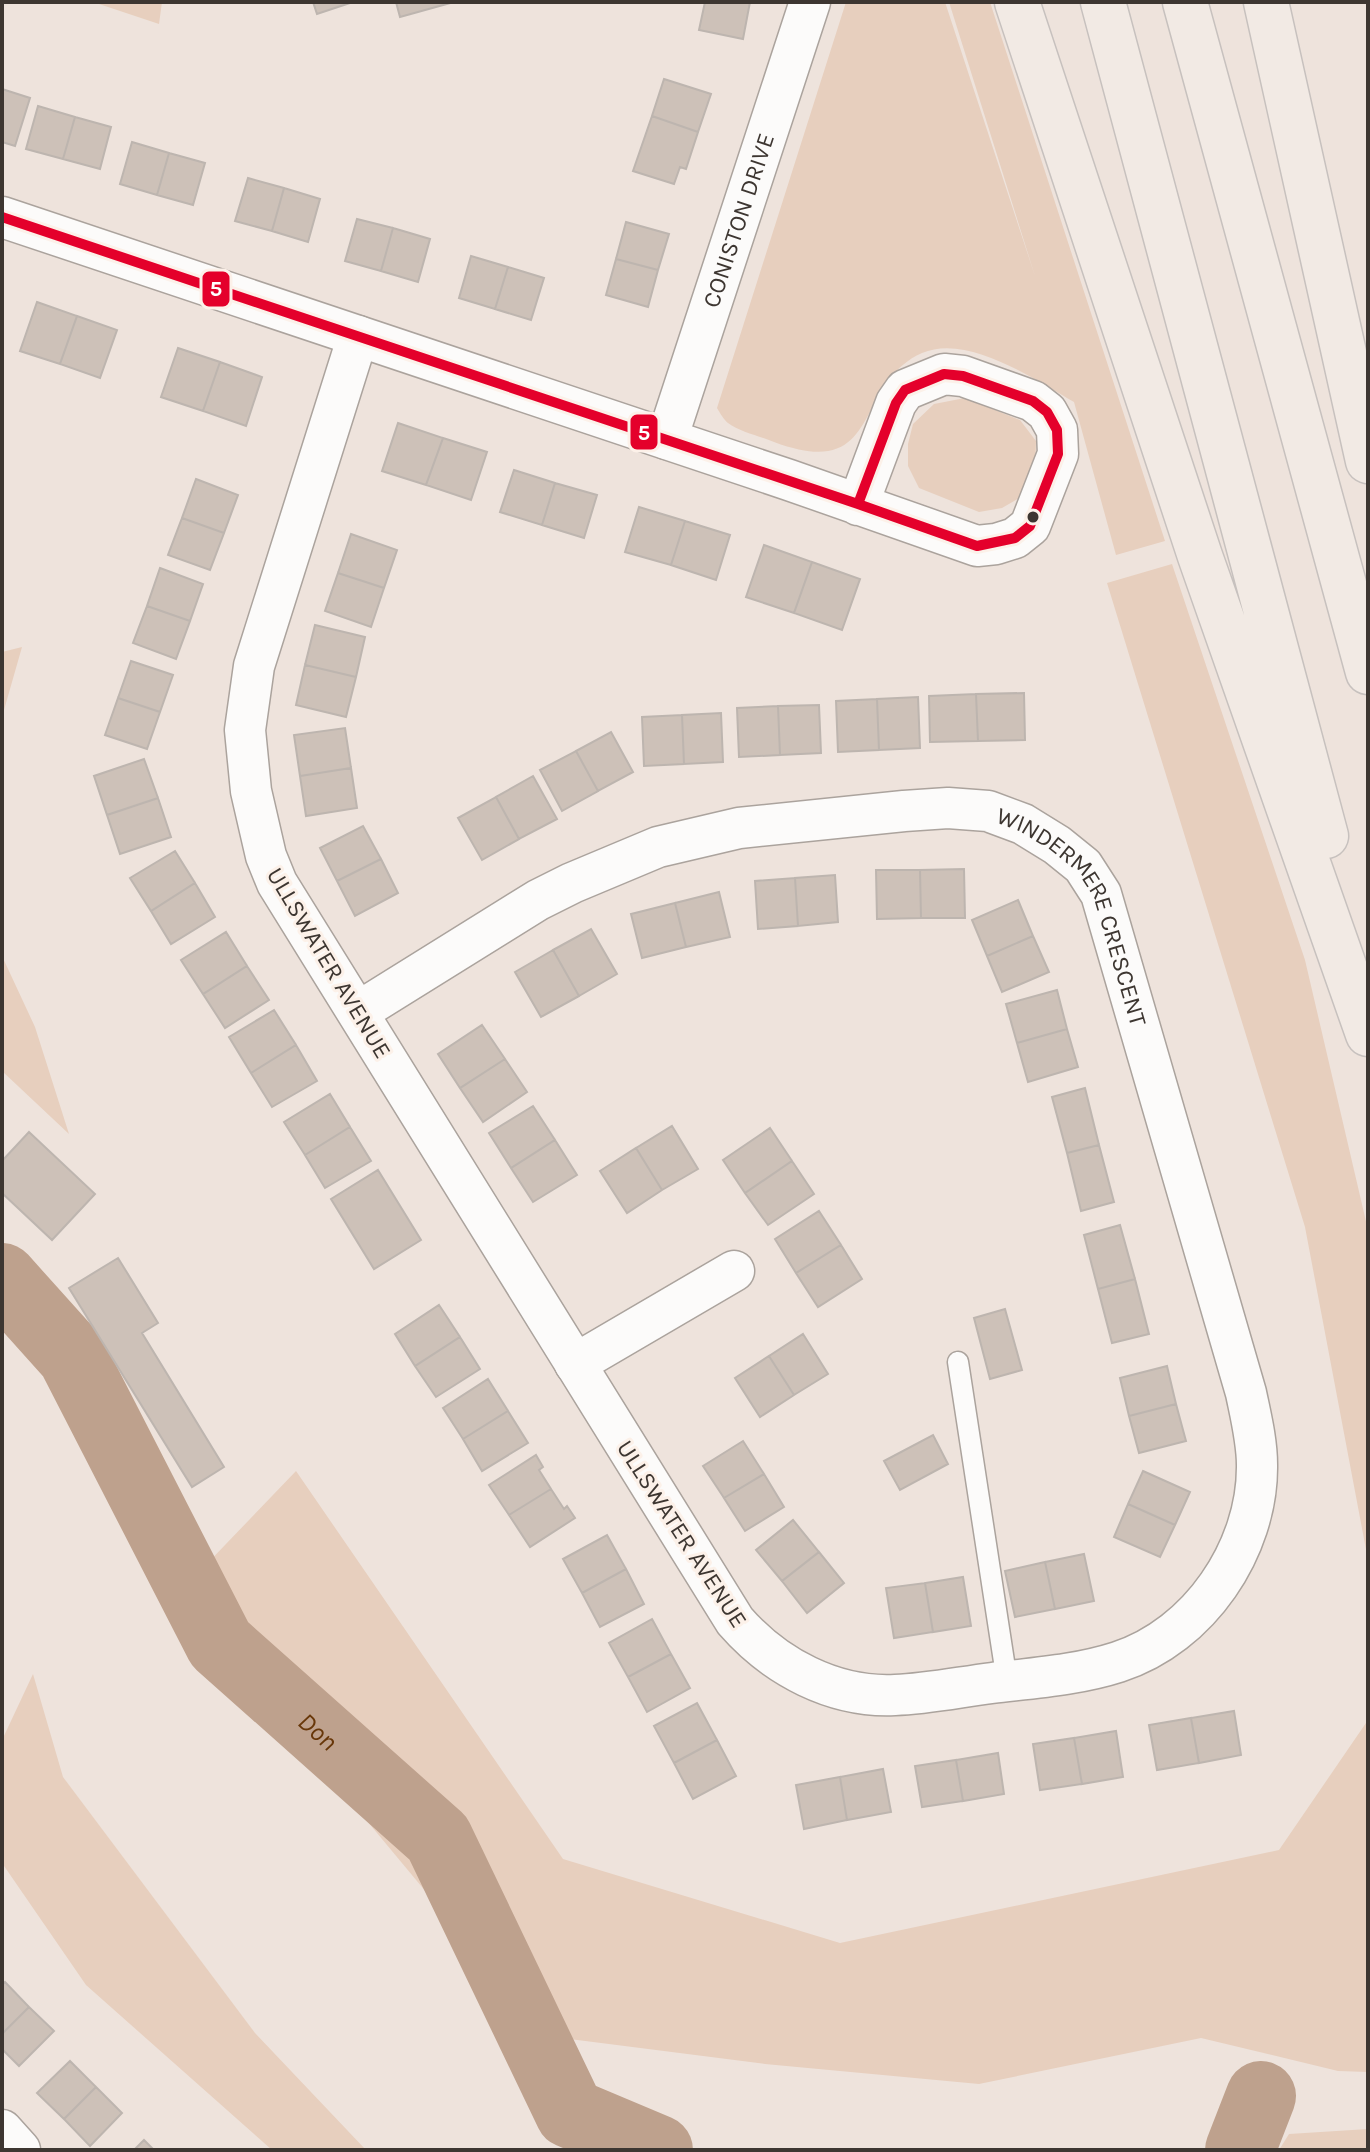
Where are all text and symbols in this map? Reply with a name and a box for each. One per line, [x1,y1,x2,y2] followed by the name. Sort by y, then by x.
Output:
[697,130,780,311] street label: CONISTON DRIVE
[201,270,231,308] line badge: 5
[210,276,222,302] text: 5
[629,413,659,451] line badge: 5
[638,420,650,446] text: 5
[1025,509,1041,525] unlabelled marker
[993,801,1153,1029] street label: WINDERMERE CRESCENT
[261,862,397,1064] street label: ULLSWATER AVENUE
[611,1435,753,1633] street label: ULLSWATER AVENUE
[292,1706,344,1757] water label: Don

